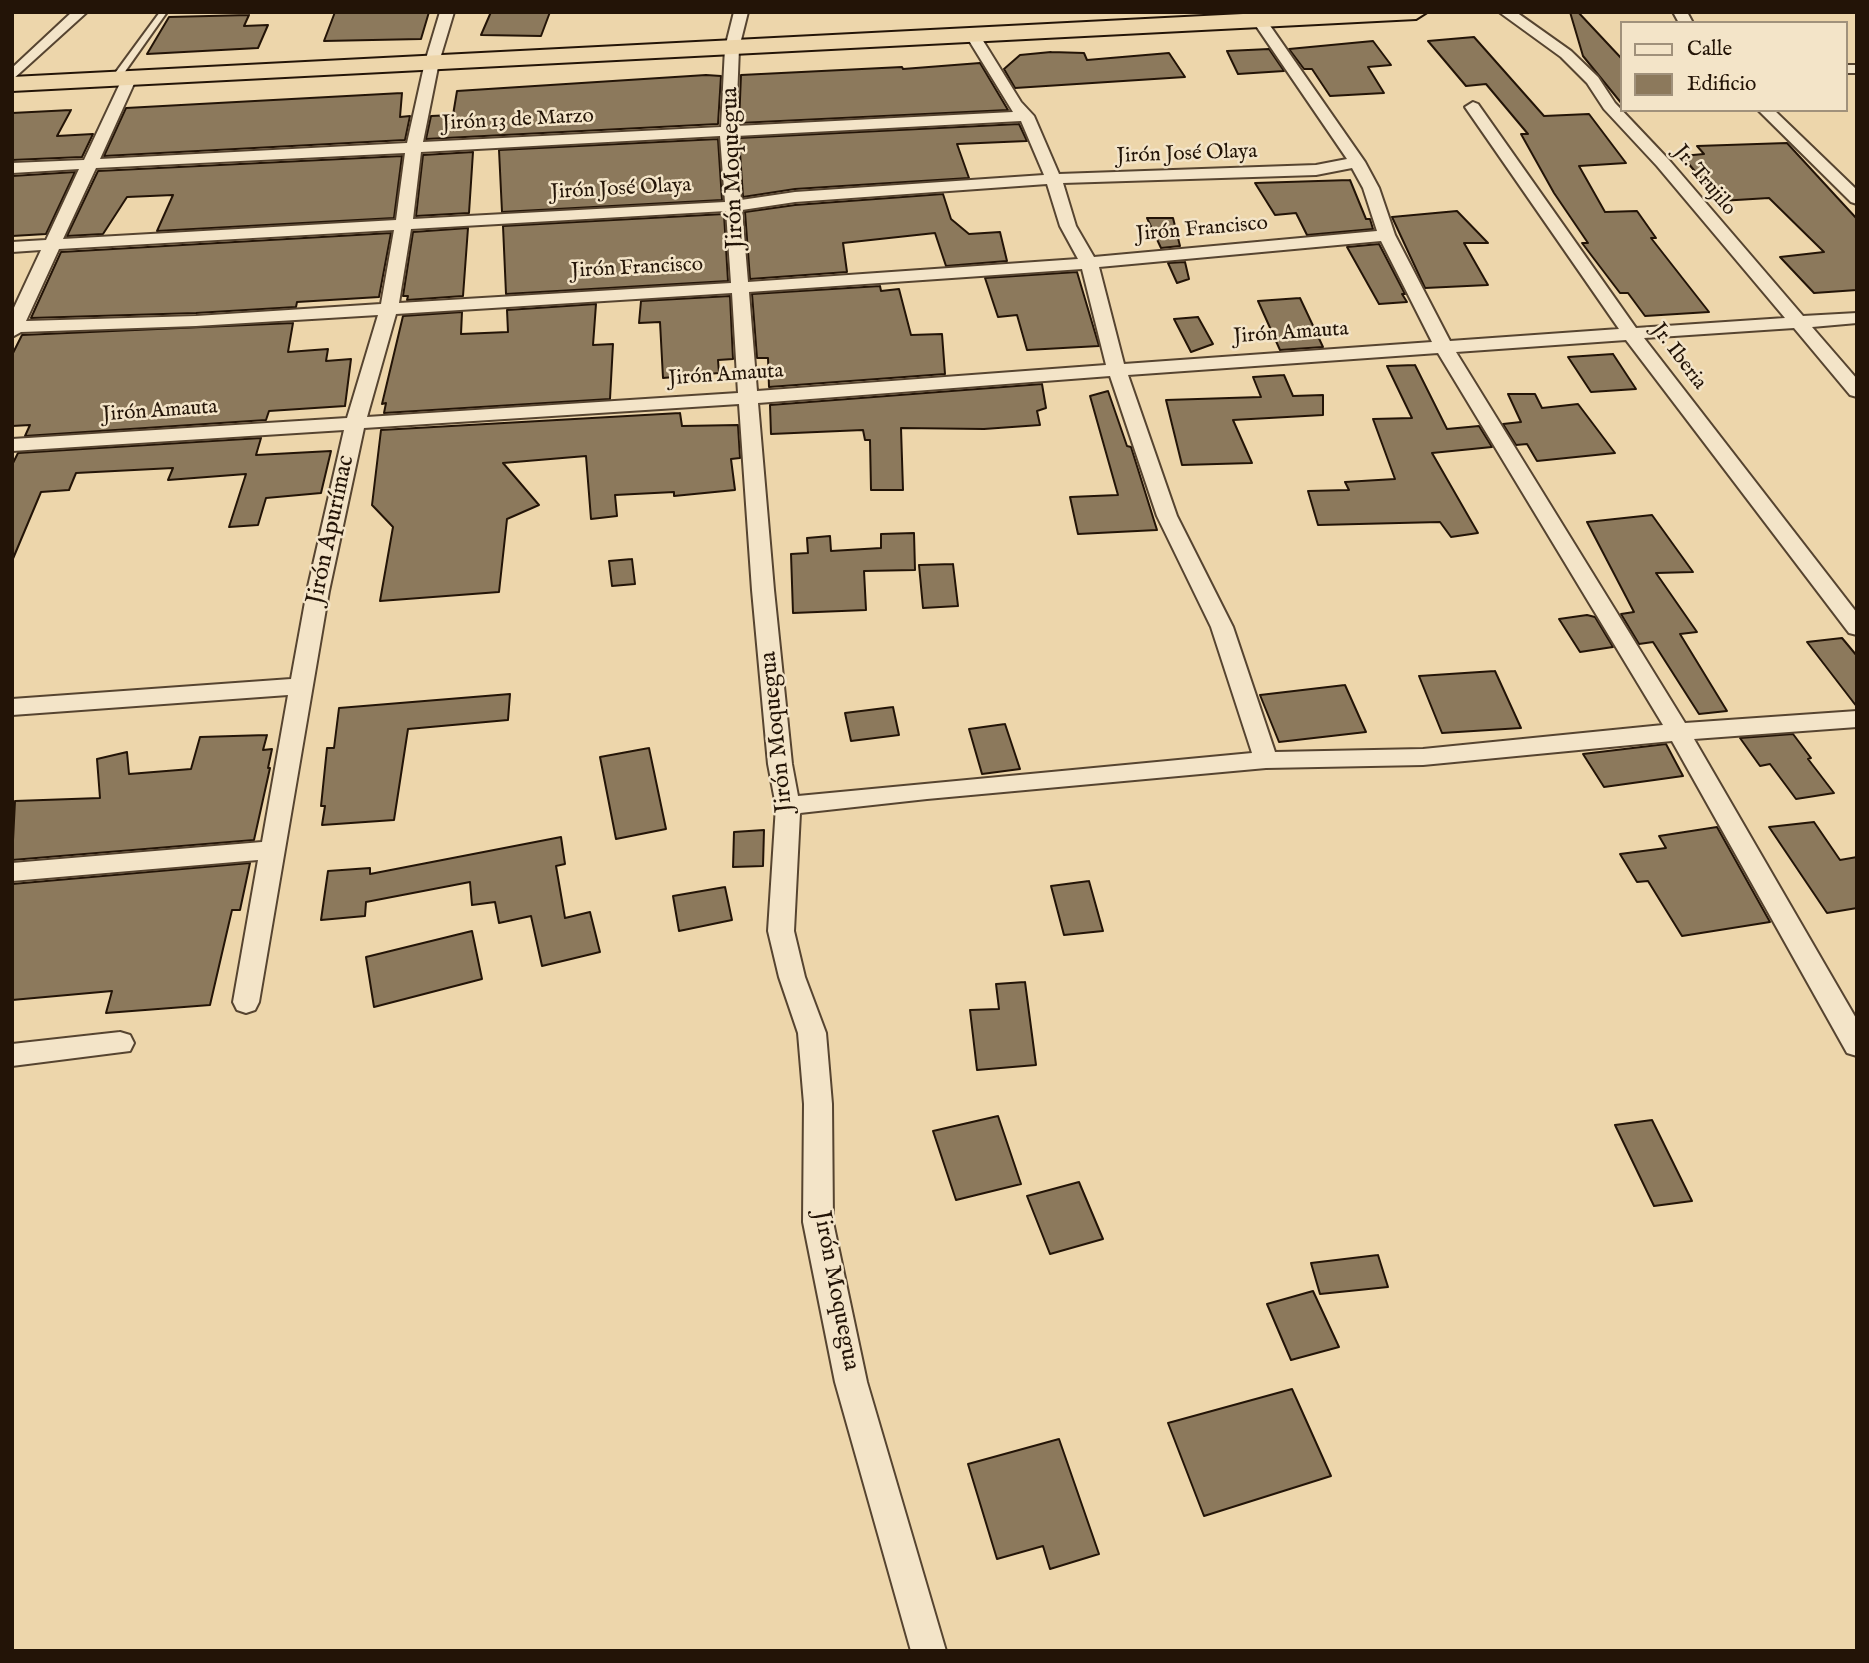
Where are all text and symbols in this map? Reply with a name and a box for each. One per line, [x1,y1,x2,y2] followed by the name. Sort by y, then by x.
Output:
[1620,21,1848,112] legend
[1687,36,1732,63] text: Calle
[1687,71,1756,98] text: Edificio
[717,86,751,250] street label: Jirón Moquegua
[441,104,595,138] street label: Jirón 13 de Marzo
[1116,140,1258,170] street label: Jirón José Olaya
[1667,141,1741,221] street label: Jr. Trujilo
[550,174,692,206] street label: Jirón José Olaya
[1135,212,1269,248] street label: Jirón Francisco
[570,253,704,285] street label: Jirón Francisco
[1233,317,1349,351] street label: Jirón Amauta
[1645,319,1711,395] street label: Jr. Iberia
[668,359,784,393] street label: Jirón Amauta
[102,395,218,429] street label: Jirón Amauta
[302,453,362,607] street label: Jirón Apurímac
[755,650,801,814] street label: Jirón Moquegua
[805,1209,865,1373] street label: Jirón Moquegua

